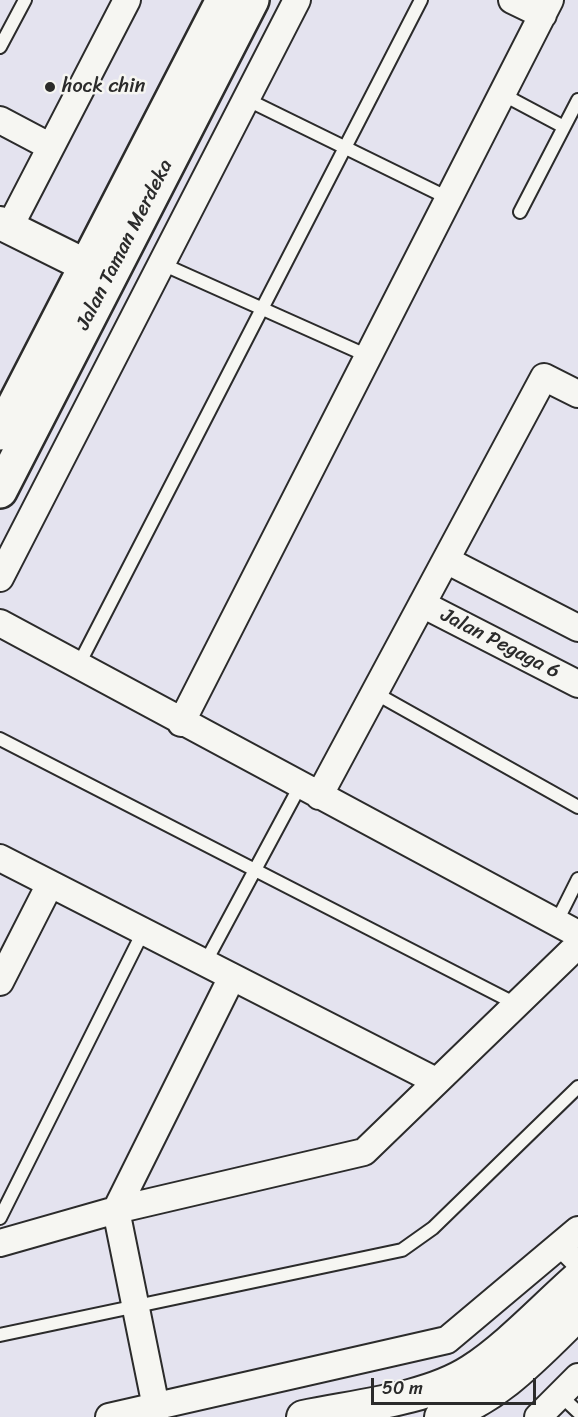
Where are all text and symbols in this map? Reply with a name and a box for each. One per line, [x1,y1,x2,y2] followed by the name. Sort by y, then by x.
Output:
[62,75,145,99] place label: hock chin
[43,80,57,94] marker: hock chin
[72,156,178,334] street label: Jalan Taman Merdeka
[436,604,564,684] street label: Jalan Pegaga 6
[374,1366,539,1404] scale bar
[382,1372,423,1404] text: 50 m

